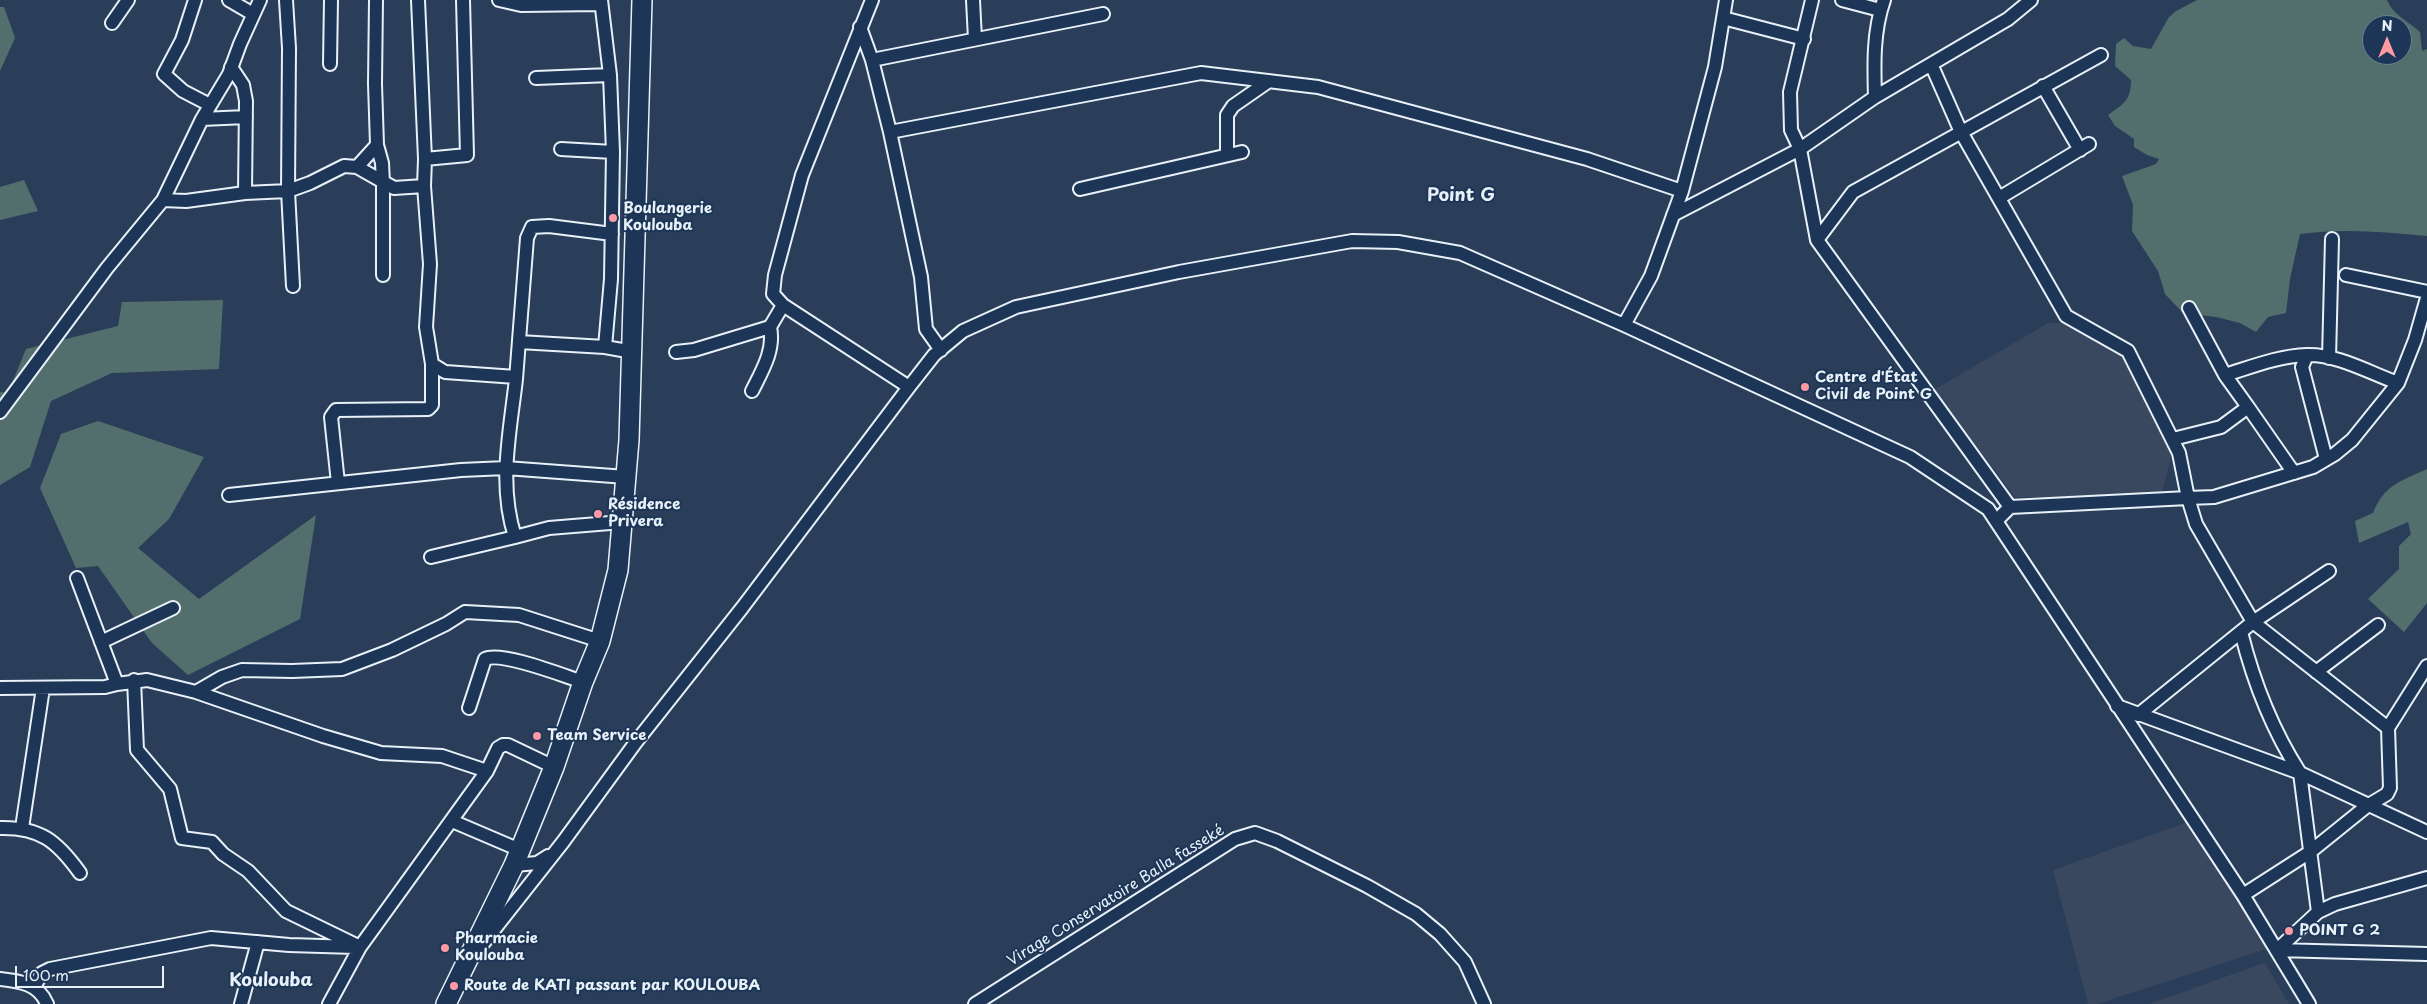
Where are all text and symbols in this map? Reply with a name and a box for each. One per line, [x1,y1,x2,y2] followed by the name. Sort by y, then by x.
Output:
[2362,15,2412,65] north arrow
[2381,15,2393,36] text: N
[1427,185,1495,207] district label: Point G
[623,200,712,235] place label: Boulangerie Koulouba
[607,212,619,224] marker: Boulangerie Koulouba
[1815,369,1932,404] place label: Centre d'État Civil de Point G
[1799,381,1811,393] marker: Centre d'État Civil de Point G
[608,496,680,531] place label: Résidence Privera
[592,508,604,520] marker: Résidence Privera
[547,727,646,745] place label: Team Service
[531,730,543,742] marker: Team Service
[1004,822,1228,970] street label: Virage Conservatoire Balla fasseké
[2299,922,2380,940] place label: POINT G 2
[2283,925,2295,937] marker: POINT G 2
[455,930,538,965] place label: Pharmacie Koulouba
[439,942,451,954] marker: Pharmacie Koulouba
[18,956,166,988] scale bar
[23,963,69,986] text: 100 m
[229,970,313,992] district label: Koulouba
[464,977,760,995] place label: Route de KATI passant par KOULOUBA
[448,980,460,992] marker: Route de KATI passant par KOULOUBA

